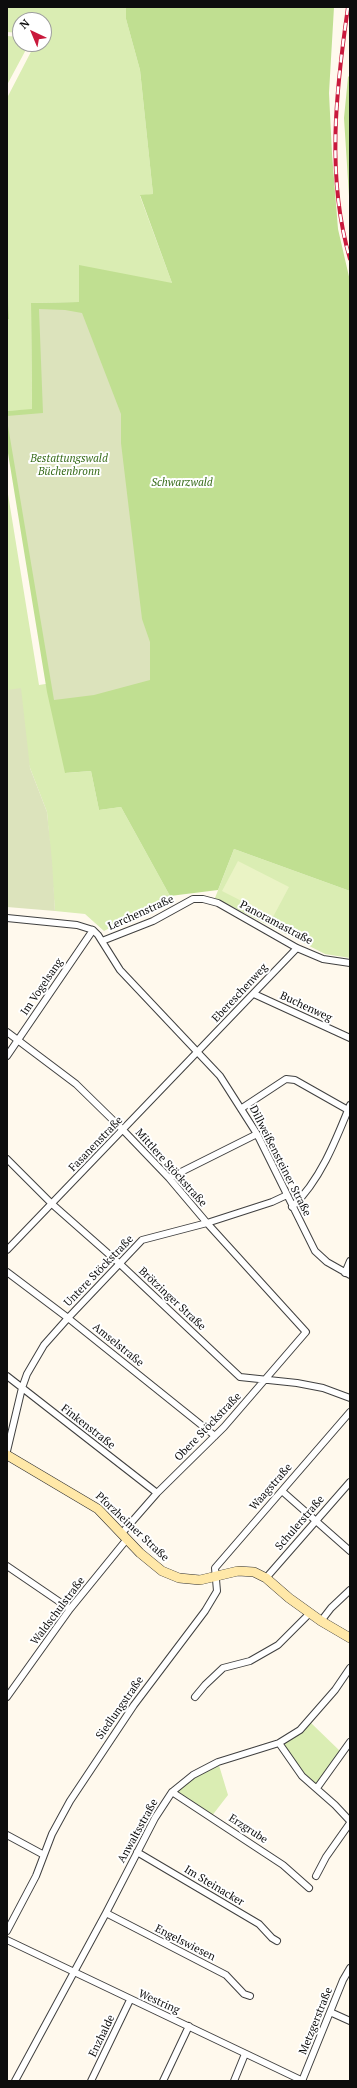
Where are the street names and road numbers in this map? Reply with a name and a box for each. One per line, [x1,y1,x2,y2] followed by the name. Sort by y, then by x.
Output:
[106,893,176,933] street label: Lerchenstraße
[237,898,315,948] street label: Panoramastraße
[18,956,66,1018] street label: Im Vogelsang
[209,961,271,1025] street label: Ebereschenweg
[278,989,334,1025] street label: Buchenweg
[246,1103,314,1219] street label: Dillweißensteiner Straße
[66,1114,126,1174] street label: Fasanenstraße
[133,1126,209,1210] street label: Mittlere Stöckstraße
[62,1233,136,1309] street label: Untere Stöckstraße
[136,1265,208,1333] street label: Brötzinger Straße
[90,1320,146,1370] street label: Amselstraße
[172,1390,244,1464] street label: Obere Stöckstraße
[58,1402,118,1452] street label: Finkenstraße
[247,1461,295,1513] street label: Waagstraße
[93,1490,171,1564] street label: Pforzheimer Straße
[273,1493,327,1553] street label: Schulerstraße
[28,1574,88,1648] street label: Waldschulstraße
[93,1674,147,1742] street label: Siedlungstraße
[115,1797,161,1865] street label: Anwaltsstraße
[226,1812,270,1846] street label: Erzgrube
[182,1863,246,1909] street label: Im Steinacker
[153,1922,217,1964] street label: Engelswiesen
[297,1986,335,2056] street label: Metzgerstraße
[136,1987,182,2017] street label: Westring
[86,2013,118,2059] street label: Enzhalde

